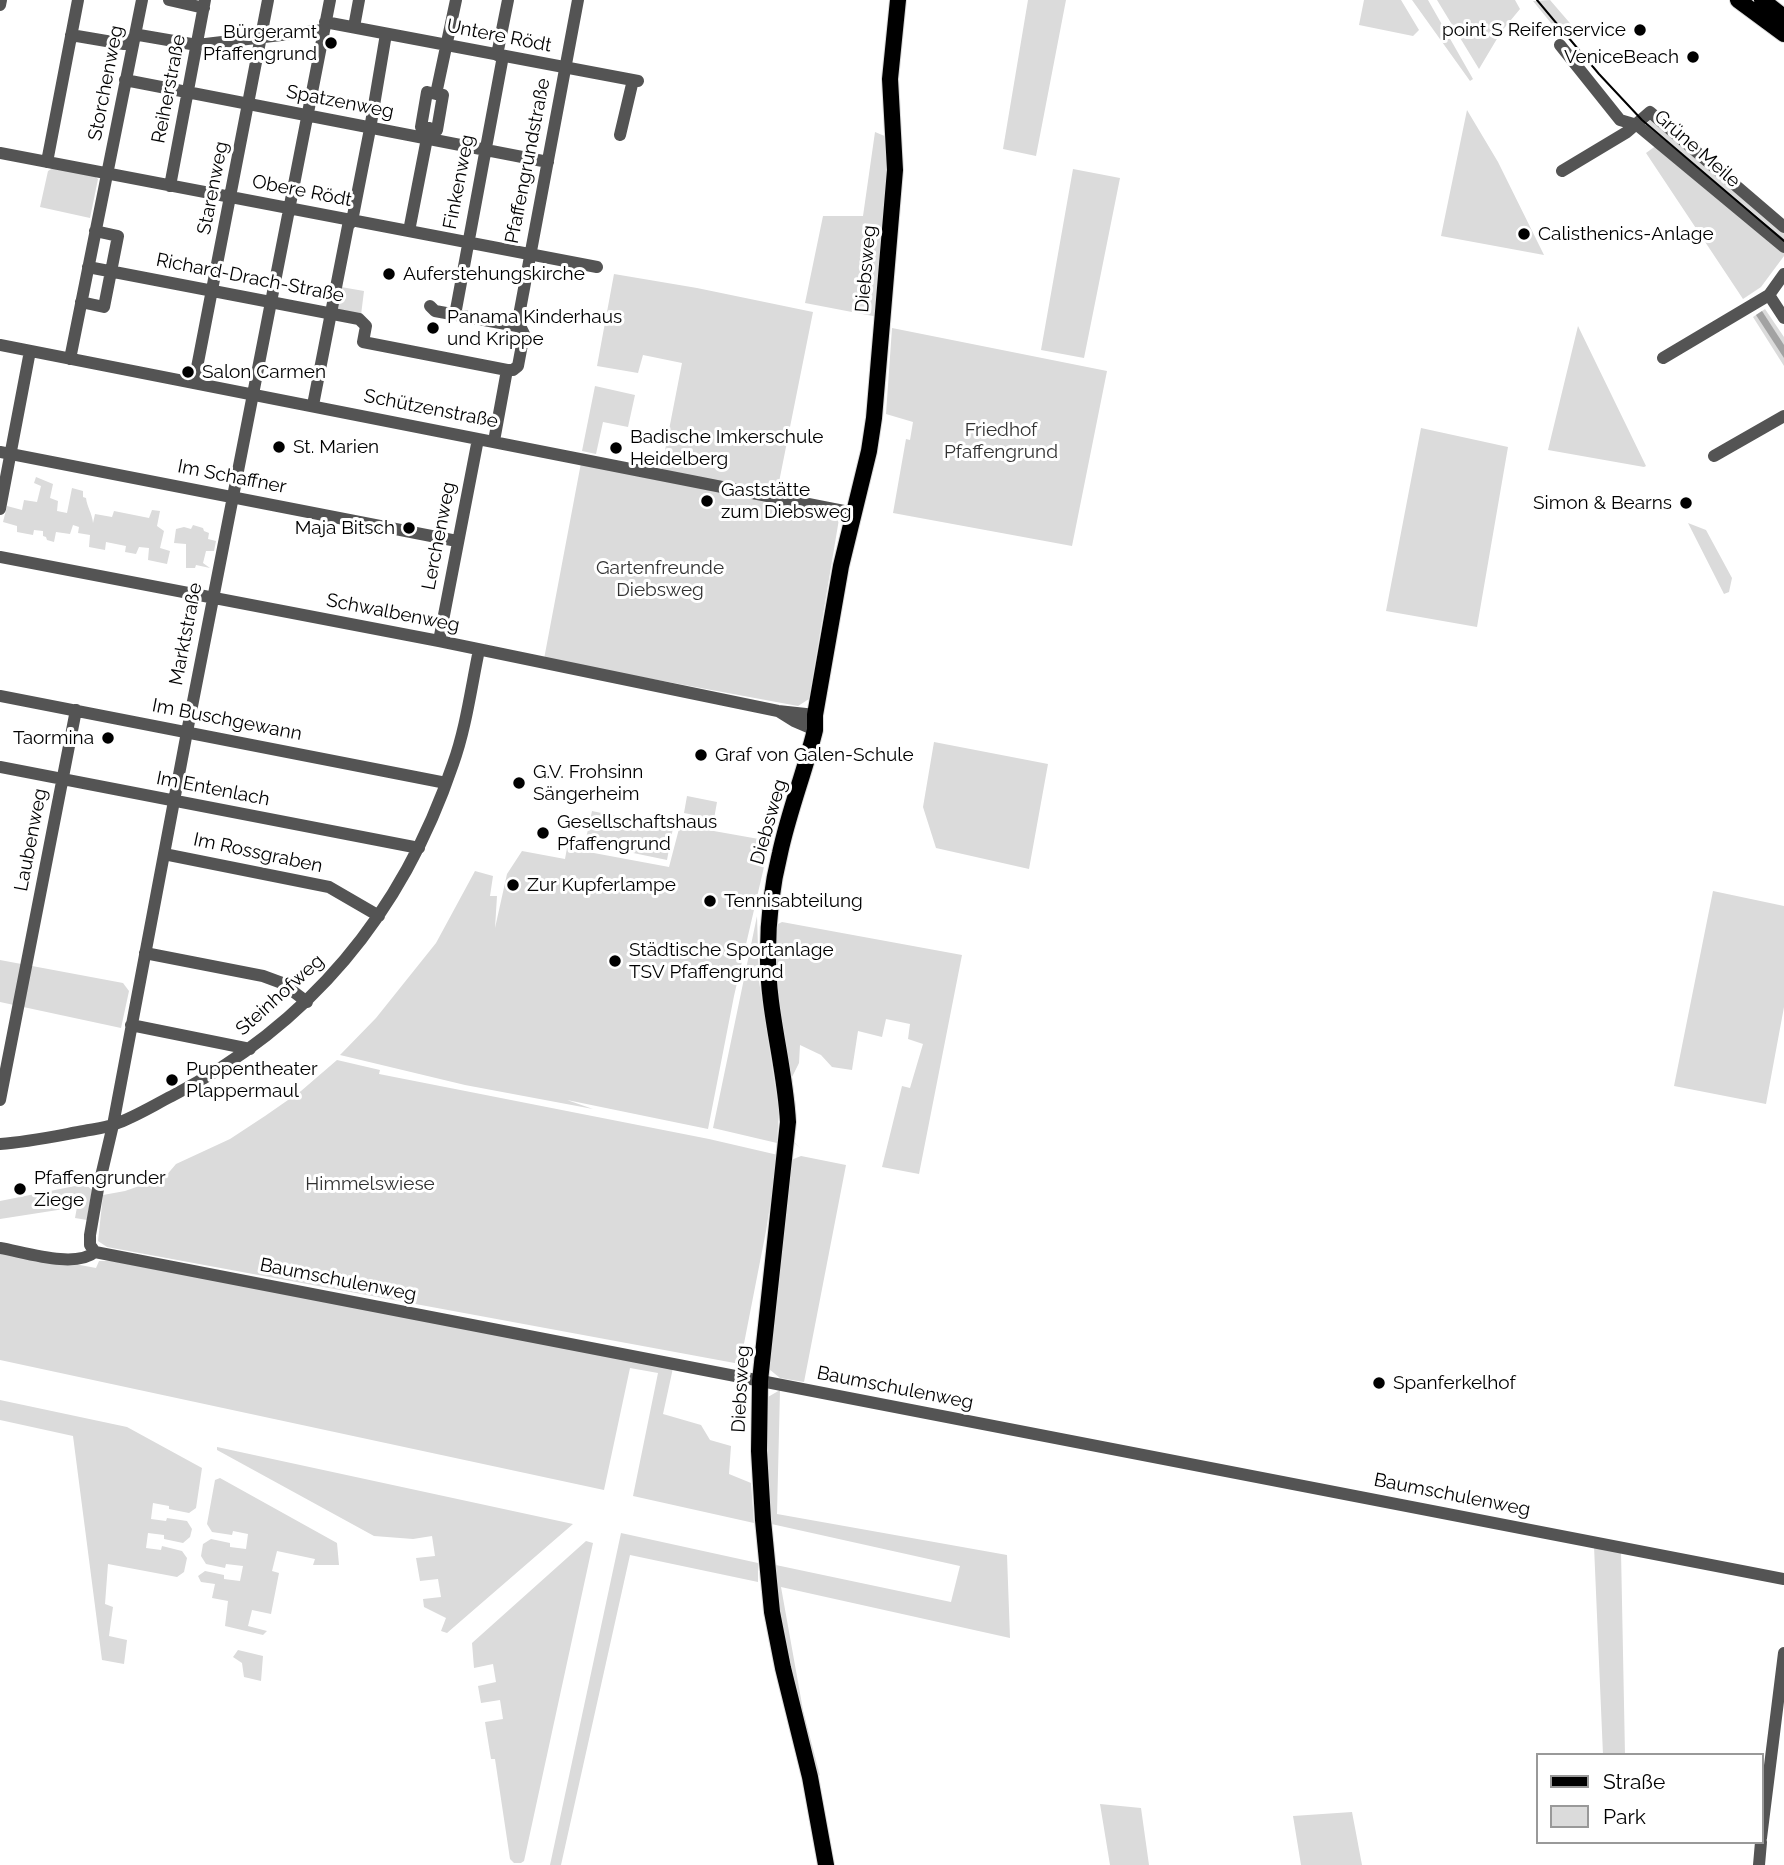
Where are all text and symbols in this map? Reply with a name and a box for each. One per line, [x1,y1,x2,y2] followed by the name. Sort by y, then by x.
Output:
[445,15,553,57] street label: Untere Rödt
[1442,19,1626,41] place label: point S Reifenservice
[203,21,317,65] place label: Bürgeramt Pfaffengrund
[1632,22,1648,38] marker: point S Reifenservice
[84,24,128,142] street label: Storchenweg
[147,33,191,145] street label: Reiherstraße
[323,35,339,51] marker: Bürgeramt Pfaffengrund
[1564,46,1679,68] place label: VeniceBeach
[1685,49,1701,65] marker: VeniceBeach
[501,76,555,246] street label: Pfaffengrundstraße
[284,80,396,124] street label: Spatzenweg
[1649,105,1745,193] street label: Grüne Meile
[439,133,479,231] street label: Finkenweg
[193,139,233,237] street label: Starenweg
[250,170,354,212] street label: Obere Rödt
[1538,223,1714,245] place label: Calisthenics-Anlage
[851,224,881,314] street label: Diebsweg
[1516,226,1532,242] marker: Calisthenics-Anlage
[154,249,346,307] street label: Richard-Drach-Straße
[403,263,585,285] place label: Auferstehungskirche
[381,266,397,282] marker: Auferstehungskirche
[447,306,622,350] place label: Panama Kinderhaus und Krippe
[425,320,441,336] marker: Panama Kinderhaus und Krippe
[202,361,326,383] place label: Salon Carmen
[180,364,196,380] marker: Salon Carmen
[362,385,500,433] street label: Schützenstraße
[944,419,1058,463] park label: Friedhof Pfaffengrund
[630,426,823,470] place label: Badische Imkerschule Heidelberg
[293,436,379,458] place label: St. Marien
[271,439,287,455] marker: St. Marien
[608,440,624,456] marker: Badische Imkerschule Heidelberg
[176,455,288,499] street label: Im Schaffner
[721,479,852,523] place label: Gaststätte zum Diebsweg
[417,480,461,592] street label: Lerchenweg
[1533,492,1672,514] place label: Simon & Bearns
[699,493,715,509] marker: Gaststätte zum Diebsweg
[1678,495,1694,511] marker: Simon & Bearns
[295,517,395,539] place label: Maja Bitsch
[401,520,417,536] marker: Maja Bitsch
[596,557,724,601] park label: Gartenfreunde Diebsweg
[165,581,207,687] street label: Marktstraße
[324,589,462,637] street label: Schwalbenweg
[150,694,304,746] street label: Im Buschgewann
[13,727,94,749] place label: Taormina
[100,730,116,746] marker: Taormina
[715,744,914,766] place label: Graf von Galen-Schule
[693,747,709,763] marker: Graf von Galen-Schule
[533,761,643,805] place label: G.V. Frohsinn Sängerheim
[154,767,272,811] street label: Im Entenlach
[511,775,527,791] marker: G.V. Frohsinn Sängerheim
[746,777,792,867] street label: Diebsweg
[10,787,52,893] street label: Laubenweg
[557,811,717,855] place label: Gesellschaftshaus Pfaffengrund
[535,825,551,841] marker: Gesellschaftshaus Pfaffengrund
[191,828,325,878] street label: Im Rossgraben
[527,874,676,896] place label: Zur Kupferlampe
[505,877,521,893] marker: Zur Kupferlampe
[724,890,863,912] place label: Tennisabteilung
[702,893,718,909] marker: Tennisabteilung
[629,939,834,983] place label: Städtische Sportanlage TSV Pfaffengrund
[231,950,329,1040] street label: Steinhofweg
[607,953,623,969] marker: Städtische Sportanlage TSV Pfaffengrund
[186,1058,318,1102] place label: Puppentheater Plappermaul
[164,1072,180,1088] marker: Puppentheater Plappermaul
[34,1167,166,1211] place label: Pfaffengrunder Ziege
[305,1173,435,1195] park label: Himmelswiese
[12,1181,28,1197] marker: Pfaffengrunder Ziege
[258,1254,418,1306] street label: Baumschulenweg
[727,1345,755,1433] street label: Diebsweg
[815,1362,975,1414] street label: Baumschulenweg
[1393,1372,1516,1394] place label: Spanferkelhof
[1371,1375,1387,1391] marker: Spanferkelhof
[1372,1469,1532,1521] street label: Baumschulenweg
[1536,1753,1763,1844] legend
[1603,1769,1665,1794] text: Straße
[1603,1804,1646,1829] text: Park

